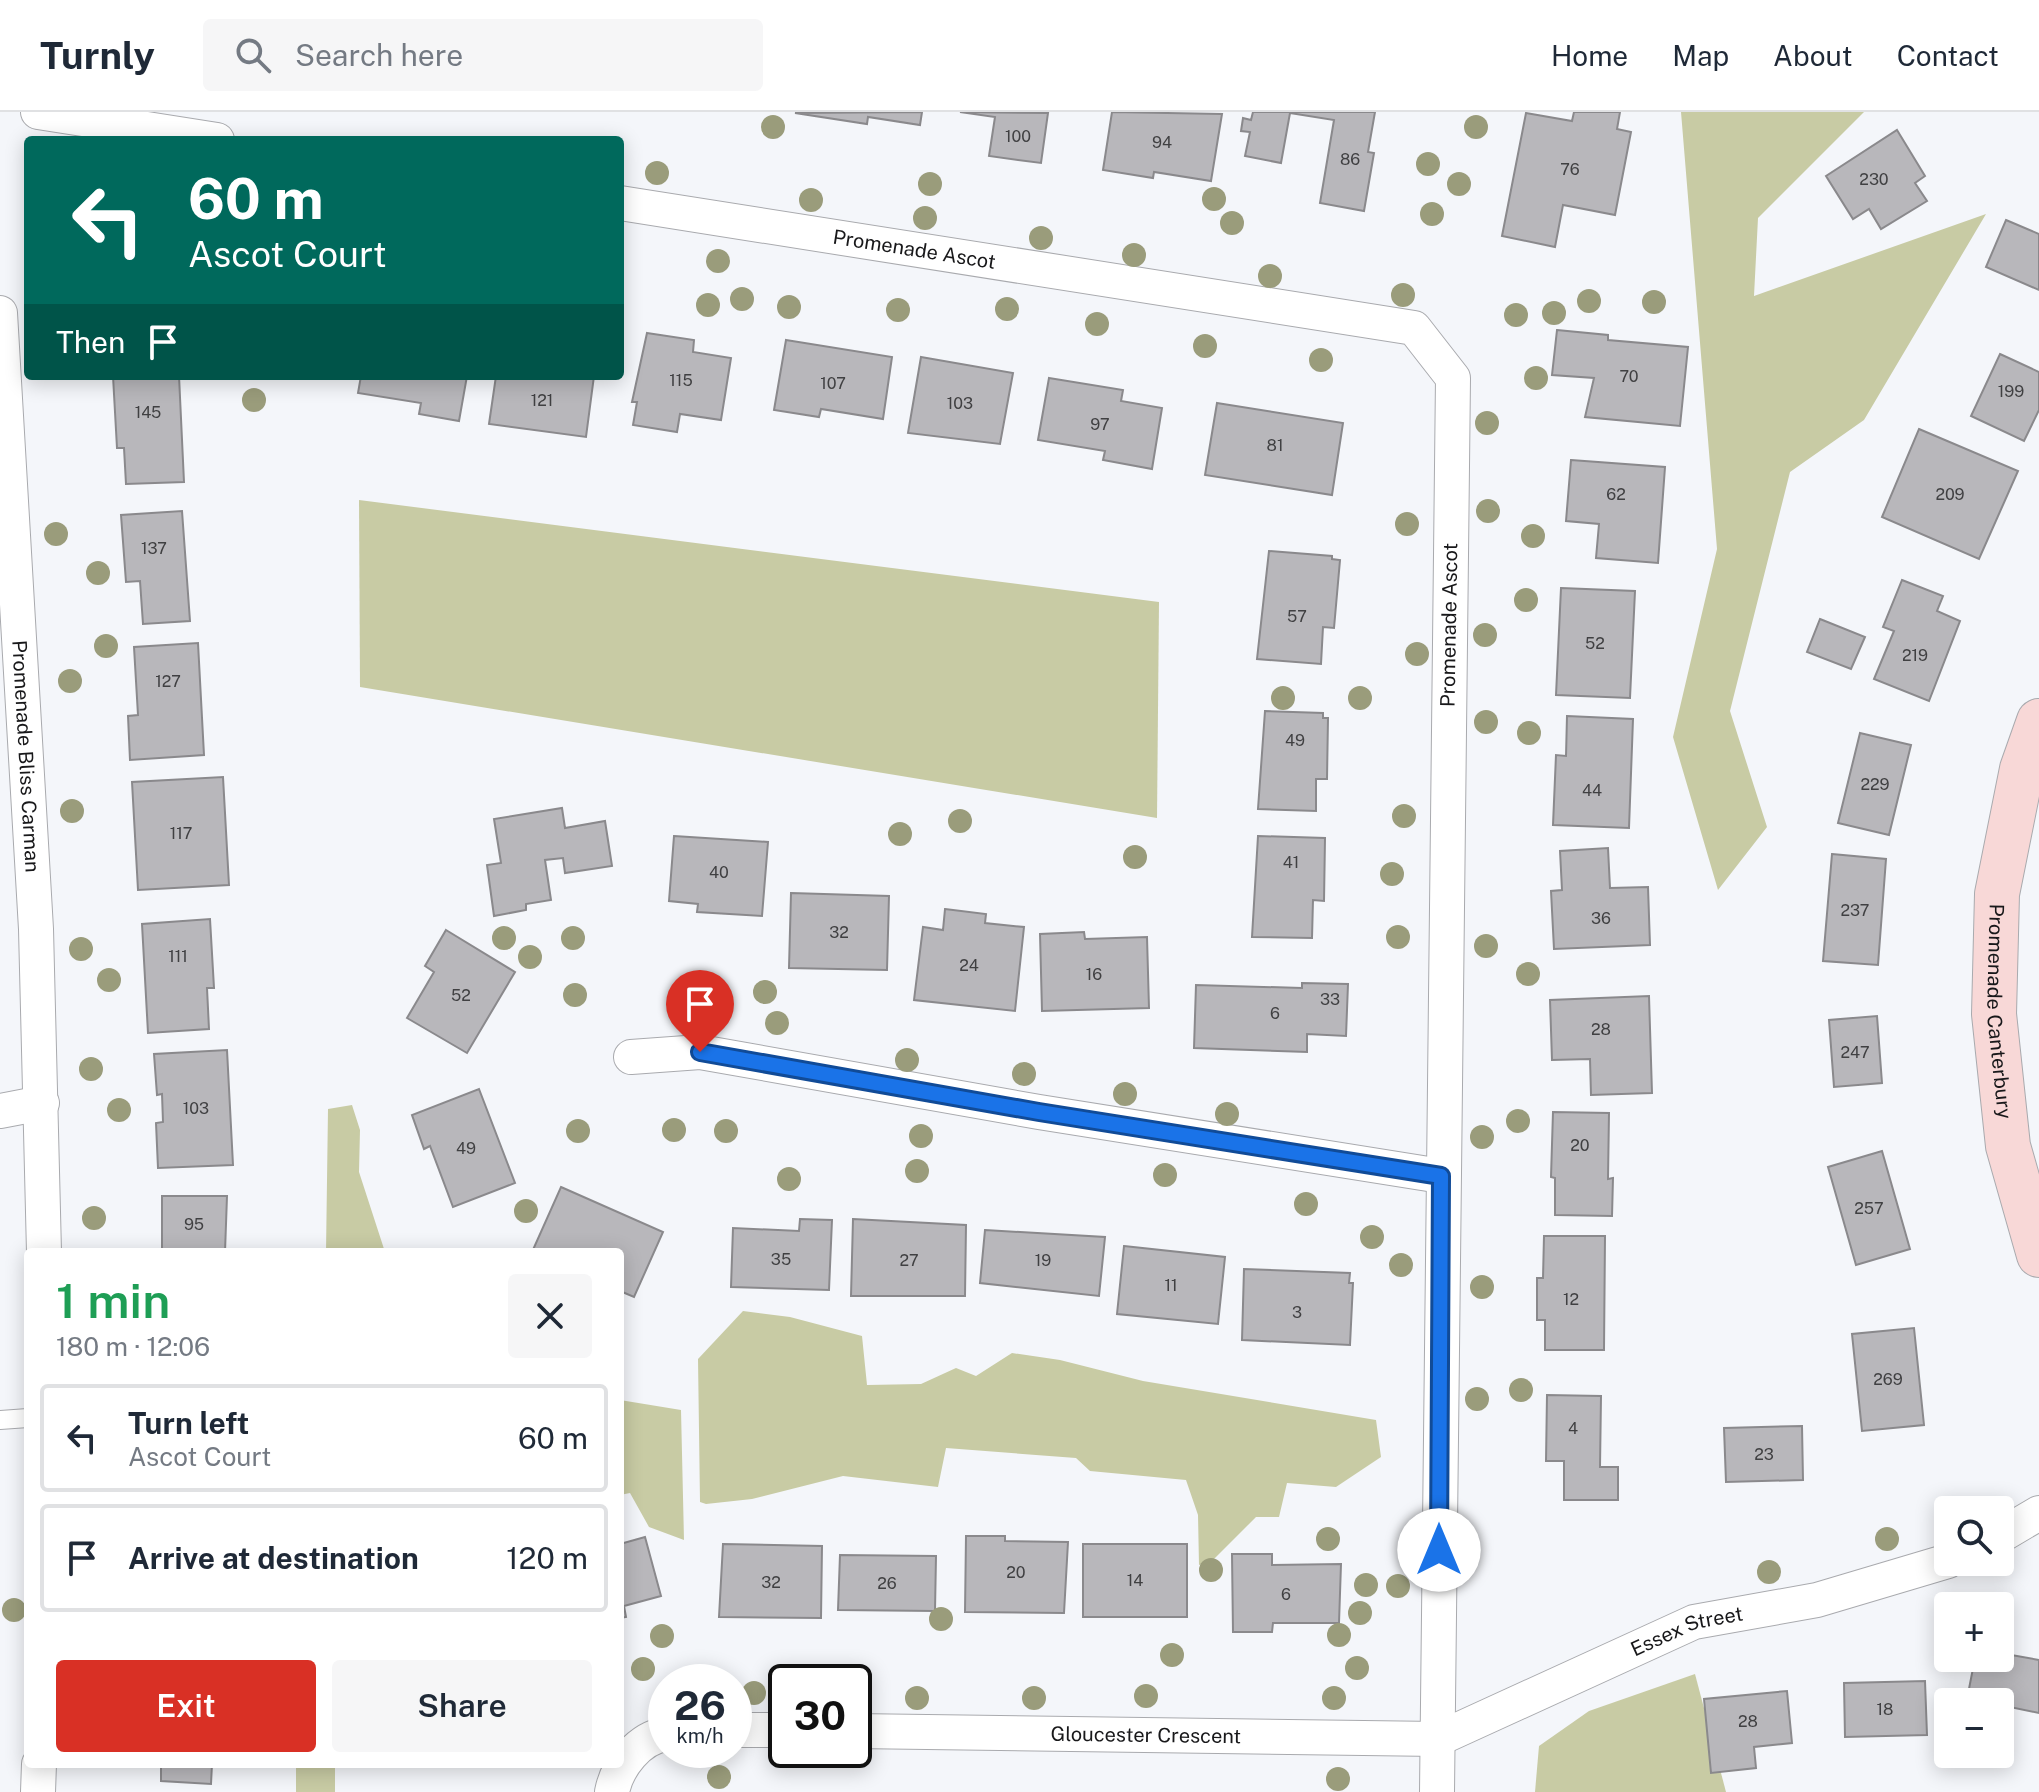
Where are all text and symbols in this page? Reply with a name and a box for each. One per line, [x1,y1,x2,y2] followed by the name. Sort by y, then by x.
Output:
[203,19,763,91] search box
[40,33,155,78] text: Turnly
[231,33,275,77] icon: search
[295,37,463,73] text: Search here
[1551,39,1628,72] text: Home
[1672,39,1729,72] text: Map
[1773,39,1853,72] text: About
[1897,39,1999,72] text: Contact
[1005,127,1031,146] house number: 100
[1152,133,1172,152] house number: 94
[1340,150,1360,169] house number: 86
[1560,160,1580,179] house number: 76
[188,166,324,232] text: 60 m
[56,168,160,272] icon: left
[1859,170,1889,189] house number: 230
[831,225,997,274] street label: Promenade Ascot
[188,233,387,275] text: Ascot Court
[141,320,185,364] icon: arrive
[56,324,125,360] text: Then
[1619,367,1639,386] house number: 70
[669,371,693,390] house number: 115
[820,374,846,393] house number: 107
[1998,382,2024,401] house number: 199
[531,391,553,410] house number: 121
[947,394,973,413] house number: 103
[135,403,161,422] house number: 145
[1090,415,1110,434] house number: 97
[1267,436,1283,455] house number: 81
[1606,485,1626,504] house number: 62
[1935,485,1965,504] house number: 209
[141,539,167,558] house number: 137
[1436,543,1462,707] street label: Promenade Ascot
[1287,607,1307,626] house number: 57
[1585,634,1605,653] house number: 52
[7,639,45,873] street label: Promenade Bliss Carman
[1902,646,1928,665] house number: 219
[155,672,181,691] house number: 127
[1285,731,1305,750] house number: 49
[1860,775,1890,794] house number: 229
[1582,781,1602,800] house number: 44
[170,824,192,843] house number: 117
[1283,853,1299,872] house number: 41
[709,863,729,882] house number: 40
[1841,901,1869,920] house number: 237
[1982,903,2017,1120] street label: Promenade Canterbury
[1591,909,1611,928] house number: 36
[829,923,849,942] house number: 32
[168,947,188,966] house number: 111
[959,956,979,975] house number: 24
[1086,965,1102,984] house number: 16
[666,970,734,1052] pin
[678,982,722,1026] icon: arrive
[451,986,471,1005] house number: 52
[1320,990,1340,1009] house number: 33
[1270,1004,1280,1023] house number: 6
[1591,1020,1611,1039] house number: 28
[1840,1043,1870,1062] house number: 247
[183,1099,209,1118] house number: 103
[1570,1136,1590,1155] house number: 20
[456,1139,476,1158] house number: 49
[1854,1199,1884,1218] house number: 257
[184,1215,204,1234] house number: 95
[771,1250,791,1269] house number: 35
[899,1251,919,1270] house number: 27
[1035,1251,1051,1270] house number: 19
[56,1272,170,1329] text: 1 min
[508,1274,592,1358] button: close
[1164,1276,1178,1295] house number: 11
[1563,1290,1579,1309] house number: 12
[1292,1303,1302,1322] house number: 3
[56,1331,210,1362] text: 180 m · 12:06
[1873,1370,1903,1389] house number: 269
[128,1405,249,1441] text: Turn left
[60,1416,104,1460] icon: left
[1568,1419,1578,1438] house number: 4
[518,1420,588,1456] text: 60 m
[128,1441,272,1472] text: Ascot Court
[1754,1445,1774,1464] house number: 23
[1934,1496,2014,1768] map controls
[1934,1496,2014,1576] button: search
[1397,1508,1481,1592] position arrow
[60,1536,104,1580] icon: arrive
[128,1540,419,1576] text: Arrive at destination
[506,1540,588,1576] text: 120 m
[1006,1563,1026,1582] house number: 20
[1127,1571,1143,1590] house number: 14
[761,1573,781,1592] house number: 32
[877,1574,897,1593] house number: 26
[1281,1585,1291,1604] house number: 6
[1934,1592,2014,1672] button: +
[1627,1602,1745,1661] street label: Essex Street
[56,1660,316,1752] button: Exit
[332,1660,592,1752] button: Share
[768,1664,872,1768] speed limit sign: 30
[674,1682,726,1729] text: 26
[1934,1688,2014,1768] button: −
[1877,1700,1893,1719] house number: 18
[1738,1712,1758,1731] house number: 28
[1051,1722,1241,1748] street label: Gloucester Crescent
[676,1724,724,1748] text: km/h

